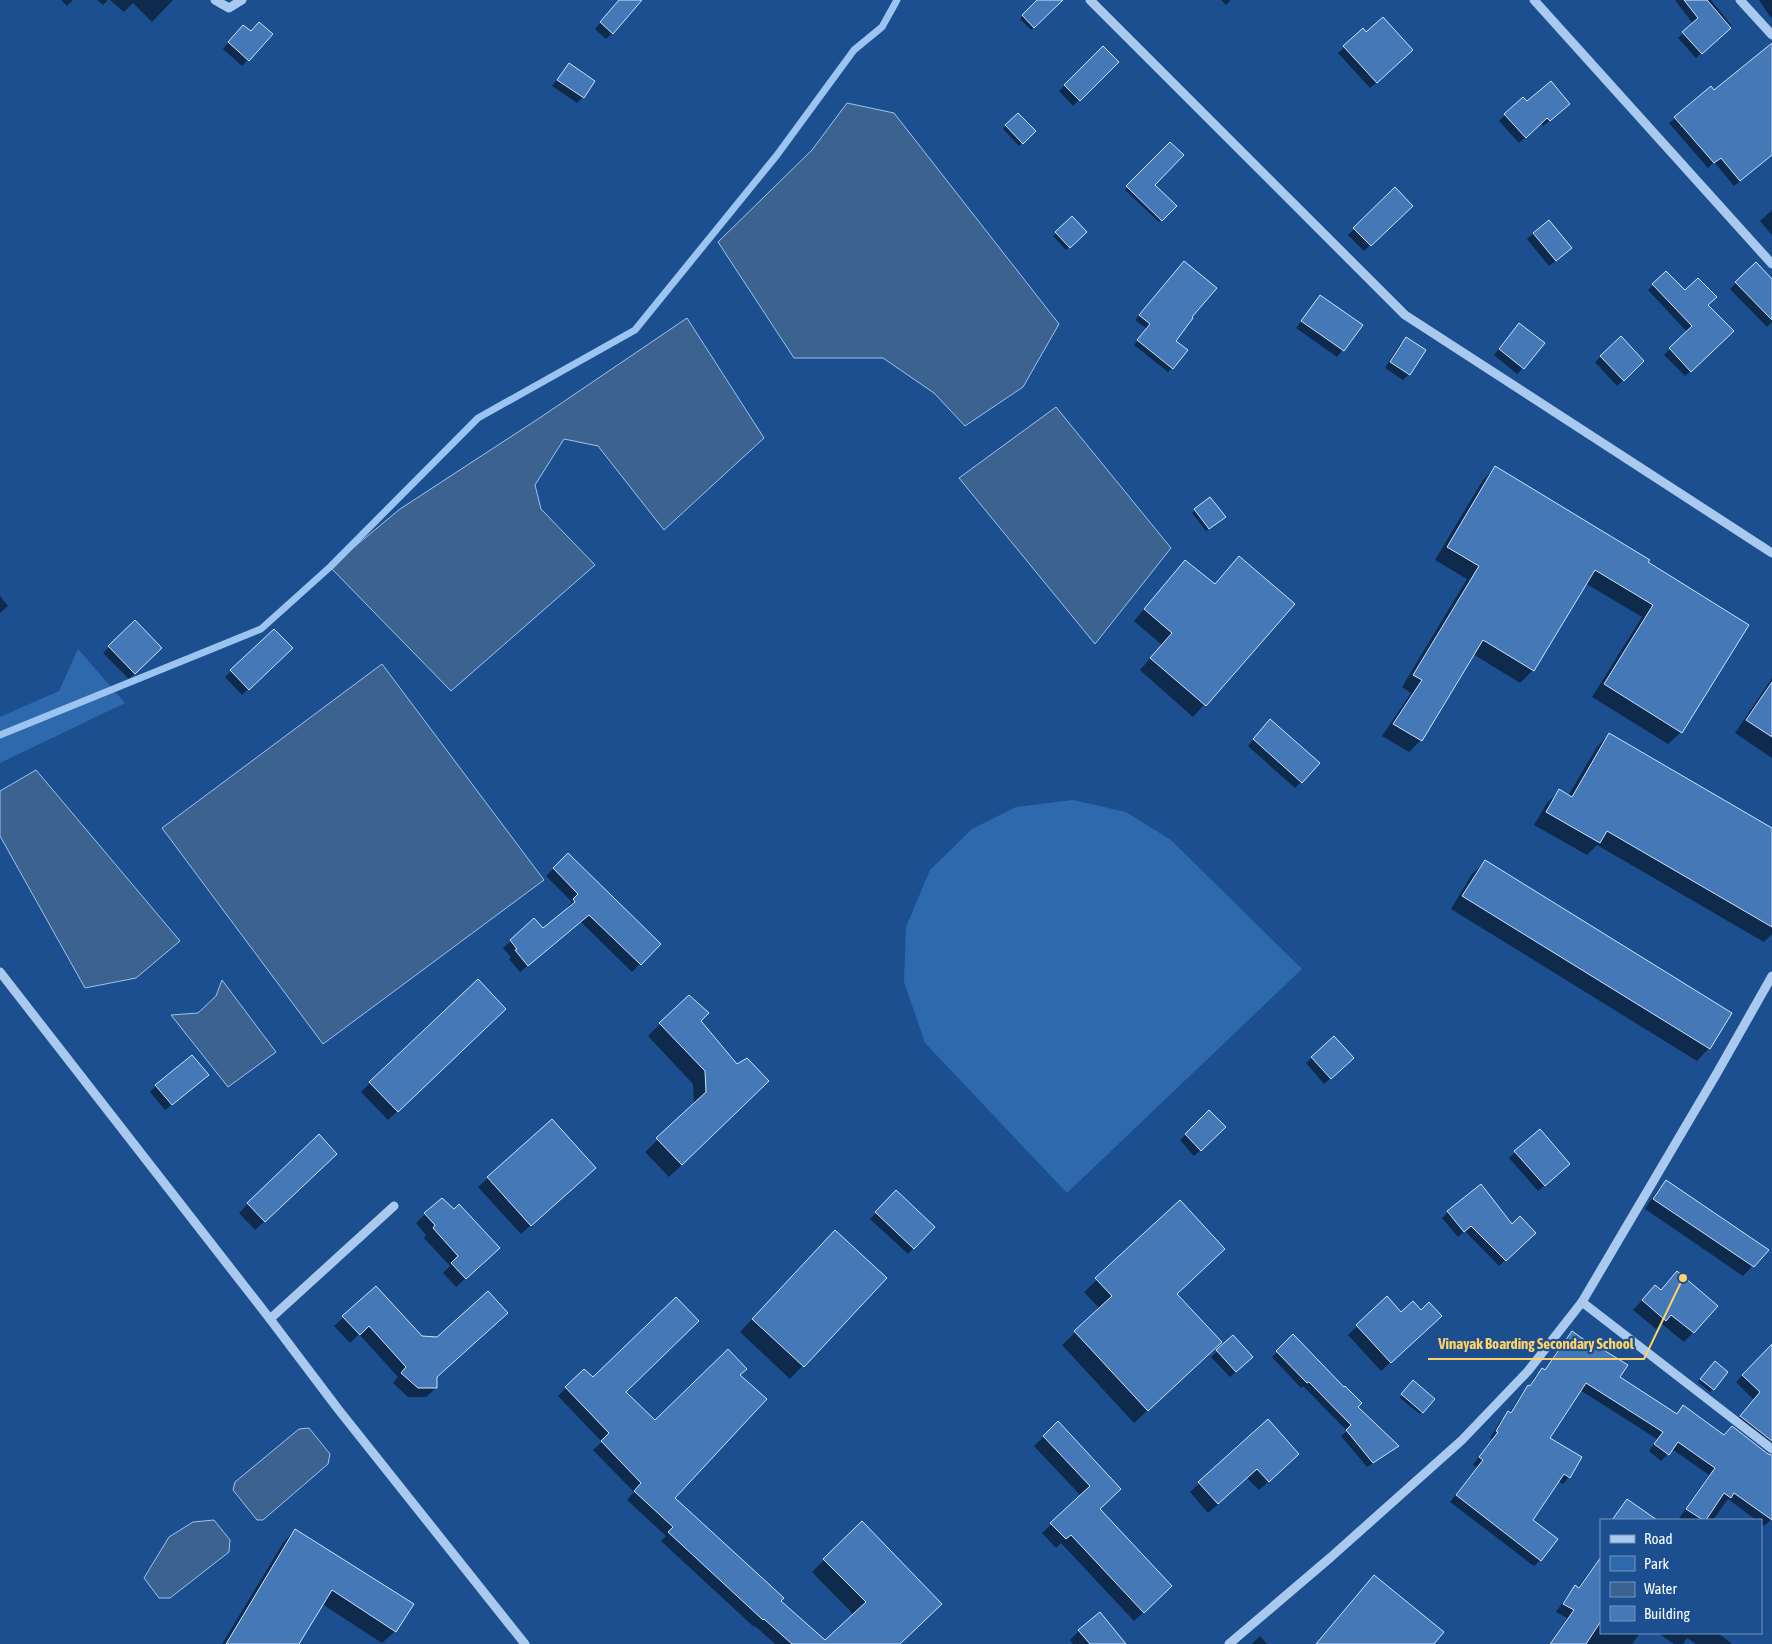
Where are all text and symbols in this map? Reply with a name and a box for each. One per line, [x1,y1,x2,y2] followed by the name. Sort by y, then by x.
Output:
[1428,1329,1644,1359] callout: Vinayak Boarding Secondary School
[1437,1335,1635,1352] text: Vinayak Boarding Secondary School
[1600,1519,1762,1634] legend
[1644,1530,1673,1547] text: Road
[1644,1555,1669,1572] text: Park
[1644,1580,1677,1597] text: Water
[1644,1605,1690,1622] text: Building

